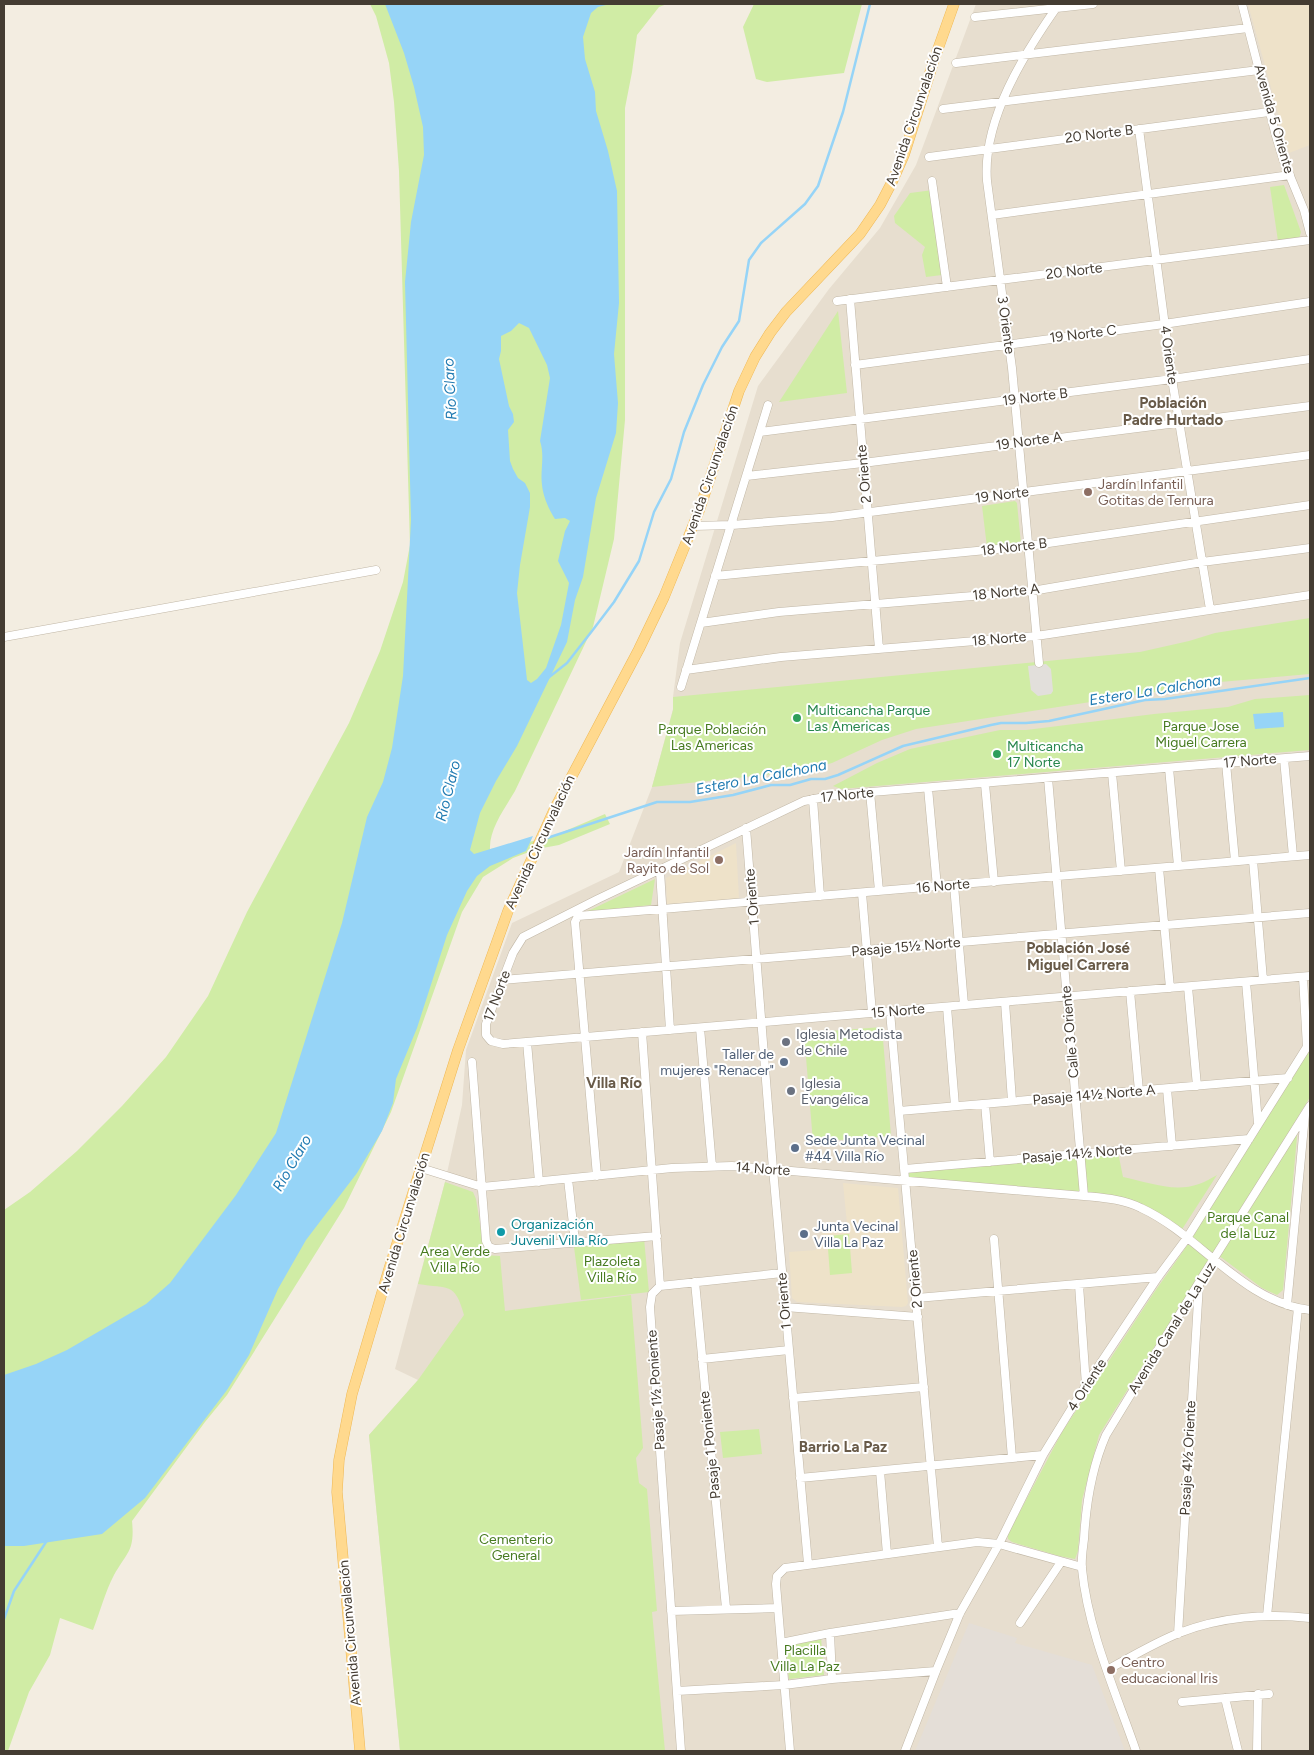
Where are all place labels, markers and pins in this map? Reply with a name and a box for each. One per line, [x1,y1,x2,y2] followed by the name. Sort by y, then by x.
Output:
[1098,476,1214,509] place label: Jardín Infantil Gotitas de Ternura
[1082,486,1094,498] marker: Jardín Infantil Gotitas de Ternura
[807,702,931,735] place label: Multicancha Parque Las Americas
[791,712,803,724] marker: Multicancha Parque Las Americas
[1007,738,1083,771] place label: Multicancha 17 Norte
[991,748,1003,760] marker: Multicancha 17 Norte
[624,844,709,877] place label: Jardín Infantil Rayito de Sol
[713,854,725,866] marker: Jardín Infantil Rayito de Sol
[796,1026,902,1059] place label: Iglesia Metodista de Chile
[780,1036,792,1048] marker: Iglesia Metodista de Chile
[660,1046,774,1079] place label: Taller de mujeres "Renacer"
[778,1056,790,1068] marker: Taller de mujeres "Renacer"
[801,1075,868,1108] place label: Iglesia Evangélica
[785,1085,797,1097] marker: Iglesia Evangélica
[805,1132,925,1165] place label: Sede Junta Vecinal #44 Villa Río
[789,1142,801,1154] marker: Sede Junta Vecinal #44 Villa Río
[511,1216,608,1249] place label: Organización Juvenil Villa Río
[814,1218,898,1251] place label: Junta Vecinal Villa La Paz
[495,1226,507,1238] marker: Organización Juvenil Villa Río
[798,1228,810,1240] marker: Junta Vecinal Villa La Paz
[1121,1654,1218,1687] place label: Centro educacional Iris
[1105,1664,1117,1676] marker: Centro educacional Iris

